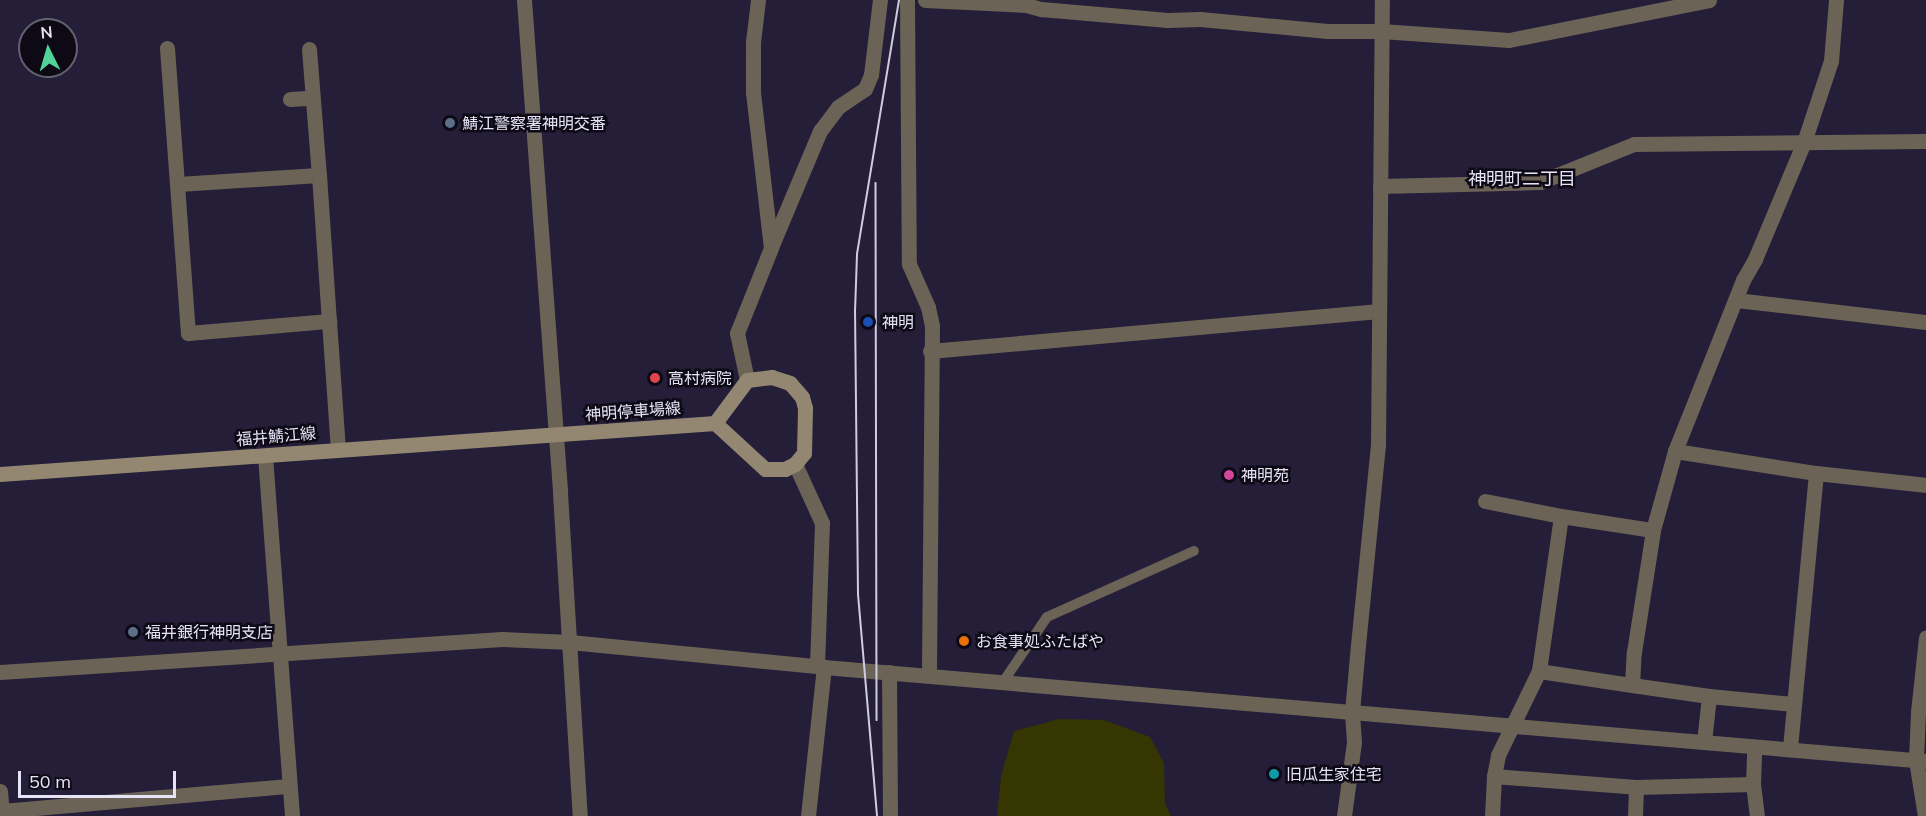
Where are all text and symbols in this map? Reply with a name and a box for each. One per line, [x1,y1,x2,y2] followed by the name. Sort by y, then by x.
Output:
[18,18,78,78] north arrow
[40,22,54,43] text: N
[462,113,606,133] place label: 鯖江警察署神明交番
[443,116,457,130] marker: 鯖江警察署神明交番
[1468,168,1576,190] district label: 神明町二丁目
[882,312,914,332] place label: 神明
[859,313,877,331] marker: 神明
[668,368,732,388] place label: 高村病院
[646,369,664,387] marker: 高村病院
[584,398,682,424] street label: 神明停車場線
[235,423,317,449] street label: 福井鯖江線
[1241,465,1289,485] place label: 神明苑
[1222,468,1236,482] marker: 神明苑
[145,622,273,642] place label: 福井銀行神明支店
[126,625,140,639] marker: 福井銀行神明支店
[976,631,1104,651] place label: お食事処ふたばや
[957,634,971,648] marker: お食事処ふたばや
[21,759,178,797] scale bar
[1286,764,1382,784] place label: 旧瓜生家住宅
[1267,767,1281,781] marker: 旧瓜生家住宅
[29,770,71,793] text: 50 m

